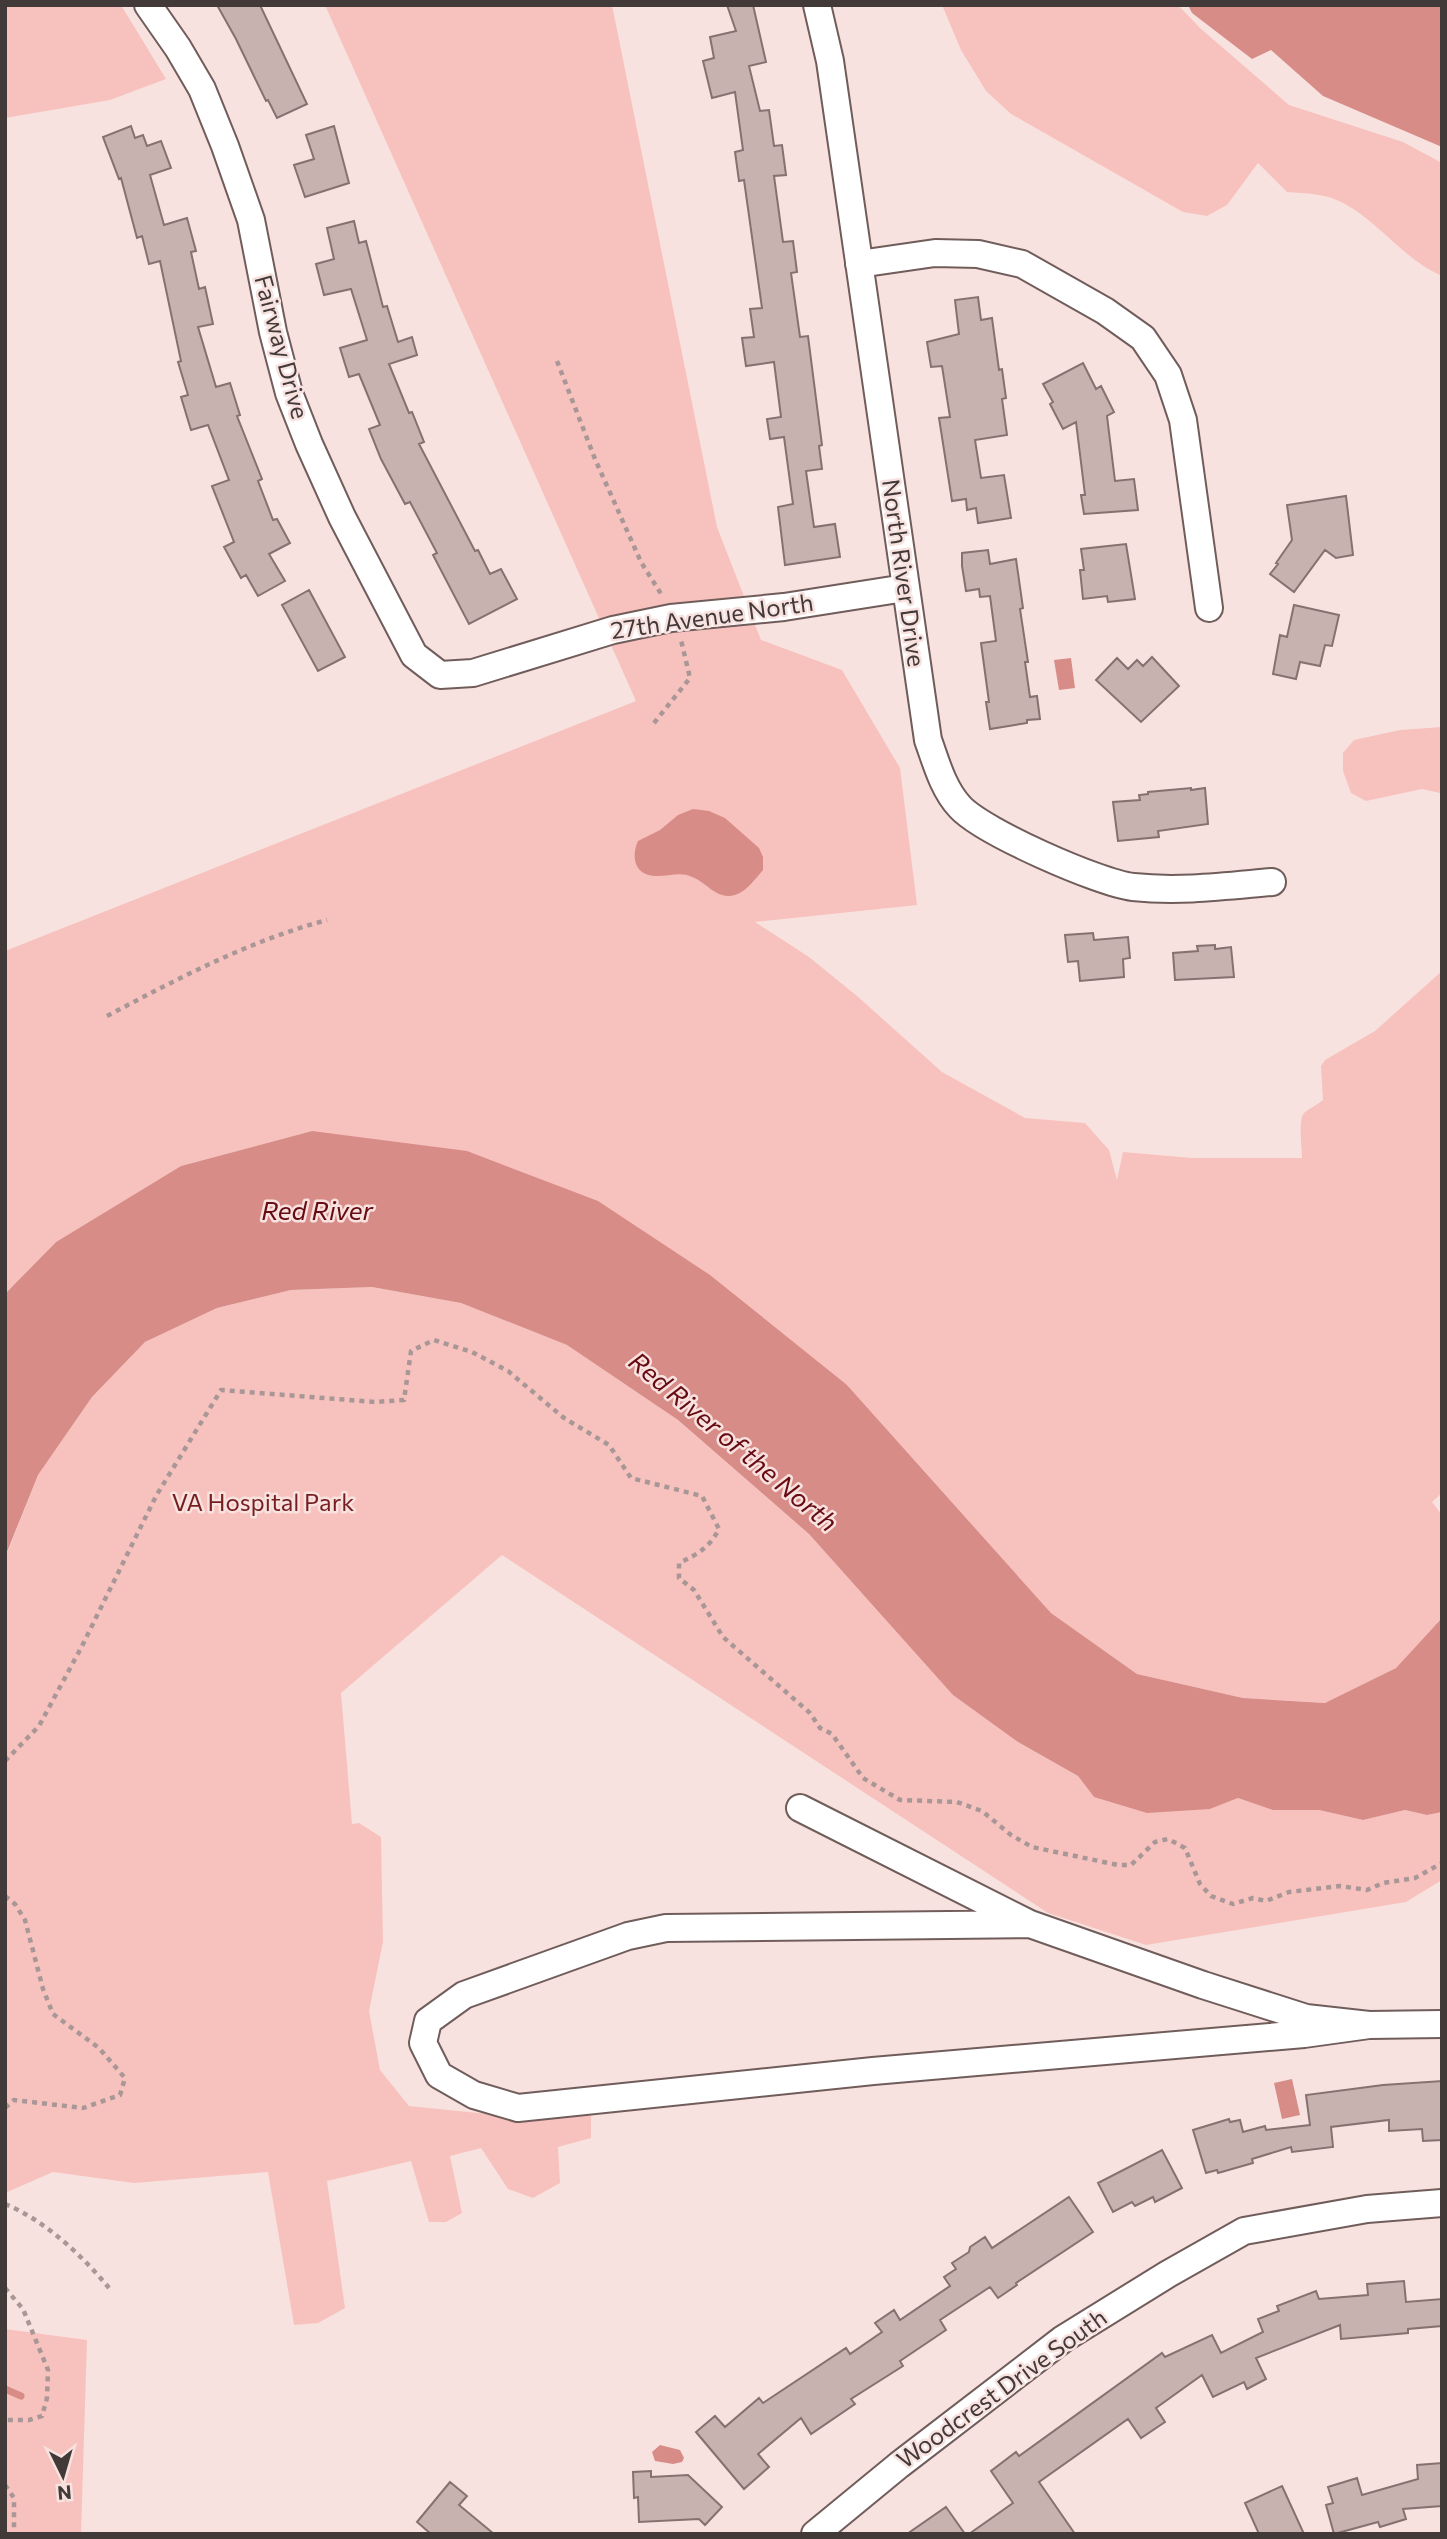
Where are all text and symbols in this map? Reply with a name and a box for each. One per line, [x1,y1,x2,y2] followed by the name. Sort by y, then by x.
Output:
[249,271,316,422] street label: Fairway Drive
[877,477,932,668] street label: North River Drive
[609,587,815,644] street label: 27th Avenue North
[261,1194,374,1225] water label: Red River
[623,1345,844,1537] water label: Red River of the North
[172,1487,354,1516] park label: VA Hospital Park
[891,2302,1112,2474] street label: Woodcrest Drive South
[28,2441,98,2511] north arrow
[56,2481,73,2506] text: N

